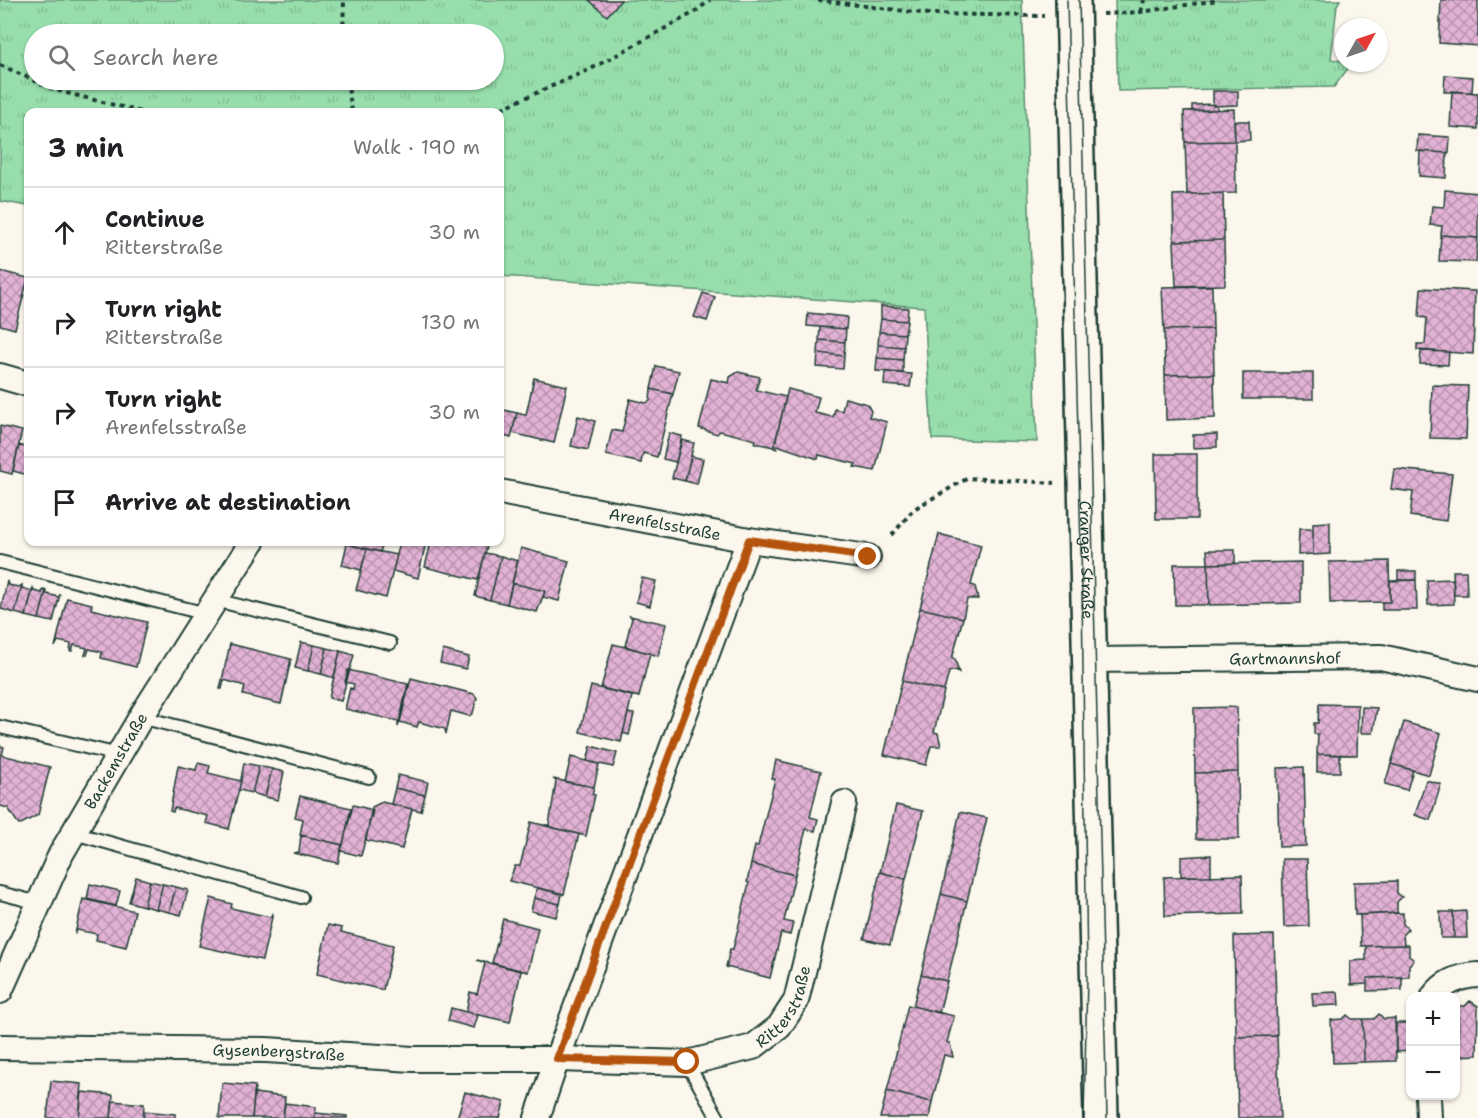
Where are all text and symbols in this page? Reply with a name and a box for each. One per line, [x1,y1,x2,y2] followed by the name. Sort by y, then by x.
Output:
[1334,18,1388,72] north arrow
[24,24,504,90] search box
[45,41,78,74] icon: search
[93,43,219,72] text: Search here
[48,130,124,165] text: 3 min
[353,134,480,160] text: Walk · 190 m
[105,205,205,234] text: Continue
[48,216,81,249] icon: ahead
[428,219,480,245] text: 30 m
[105,234,223,260] text: Ritterstraße
[105,295,222,324] text: Turn right
[48,306,81,339] icon: right
[421,309,480,335] text: 130 m
[105,324,223,350] text: Ritterstraße
[105,385,222,414] text: Turn right
[48,396,81,429] icon: right
[428,399,480,425] text: 30 m
[105,414,247,440] text: Arenfelsstraße
[48,486,81,519] icon: arrive
[105,488,351,517] text: Arrive at destination
[1075,500,1099,619] street label: Cranger Straße
[607,503,723,545] street label: Arenfelsstraße
[854,543,880,569] route end
[1229,647,1342,669] street label: Gartmannshof
[79,709,152,813] street label: Backemstraße
[751,963,815,1052] street label: Ritterstraße
[1406,992,1460,1100] map controls
[1406,992,1460,1046] button: +
[213,1039,346,1065] street label: Gysenbergstraße
[1406,1046,1460,1100] button: −
[673,1048,699,1074] route start

